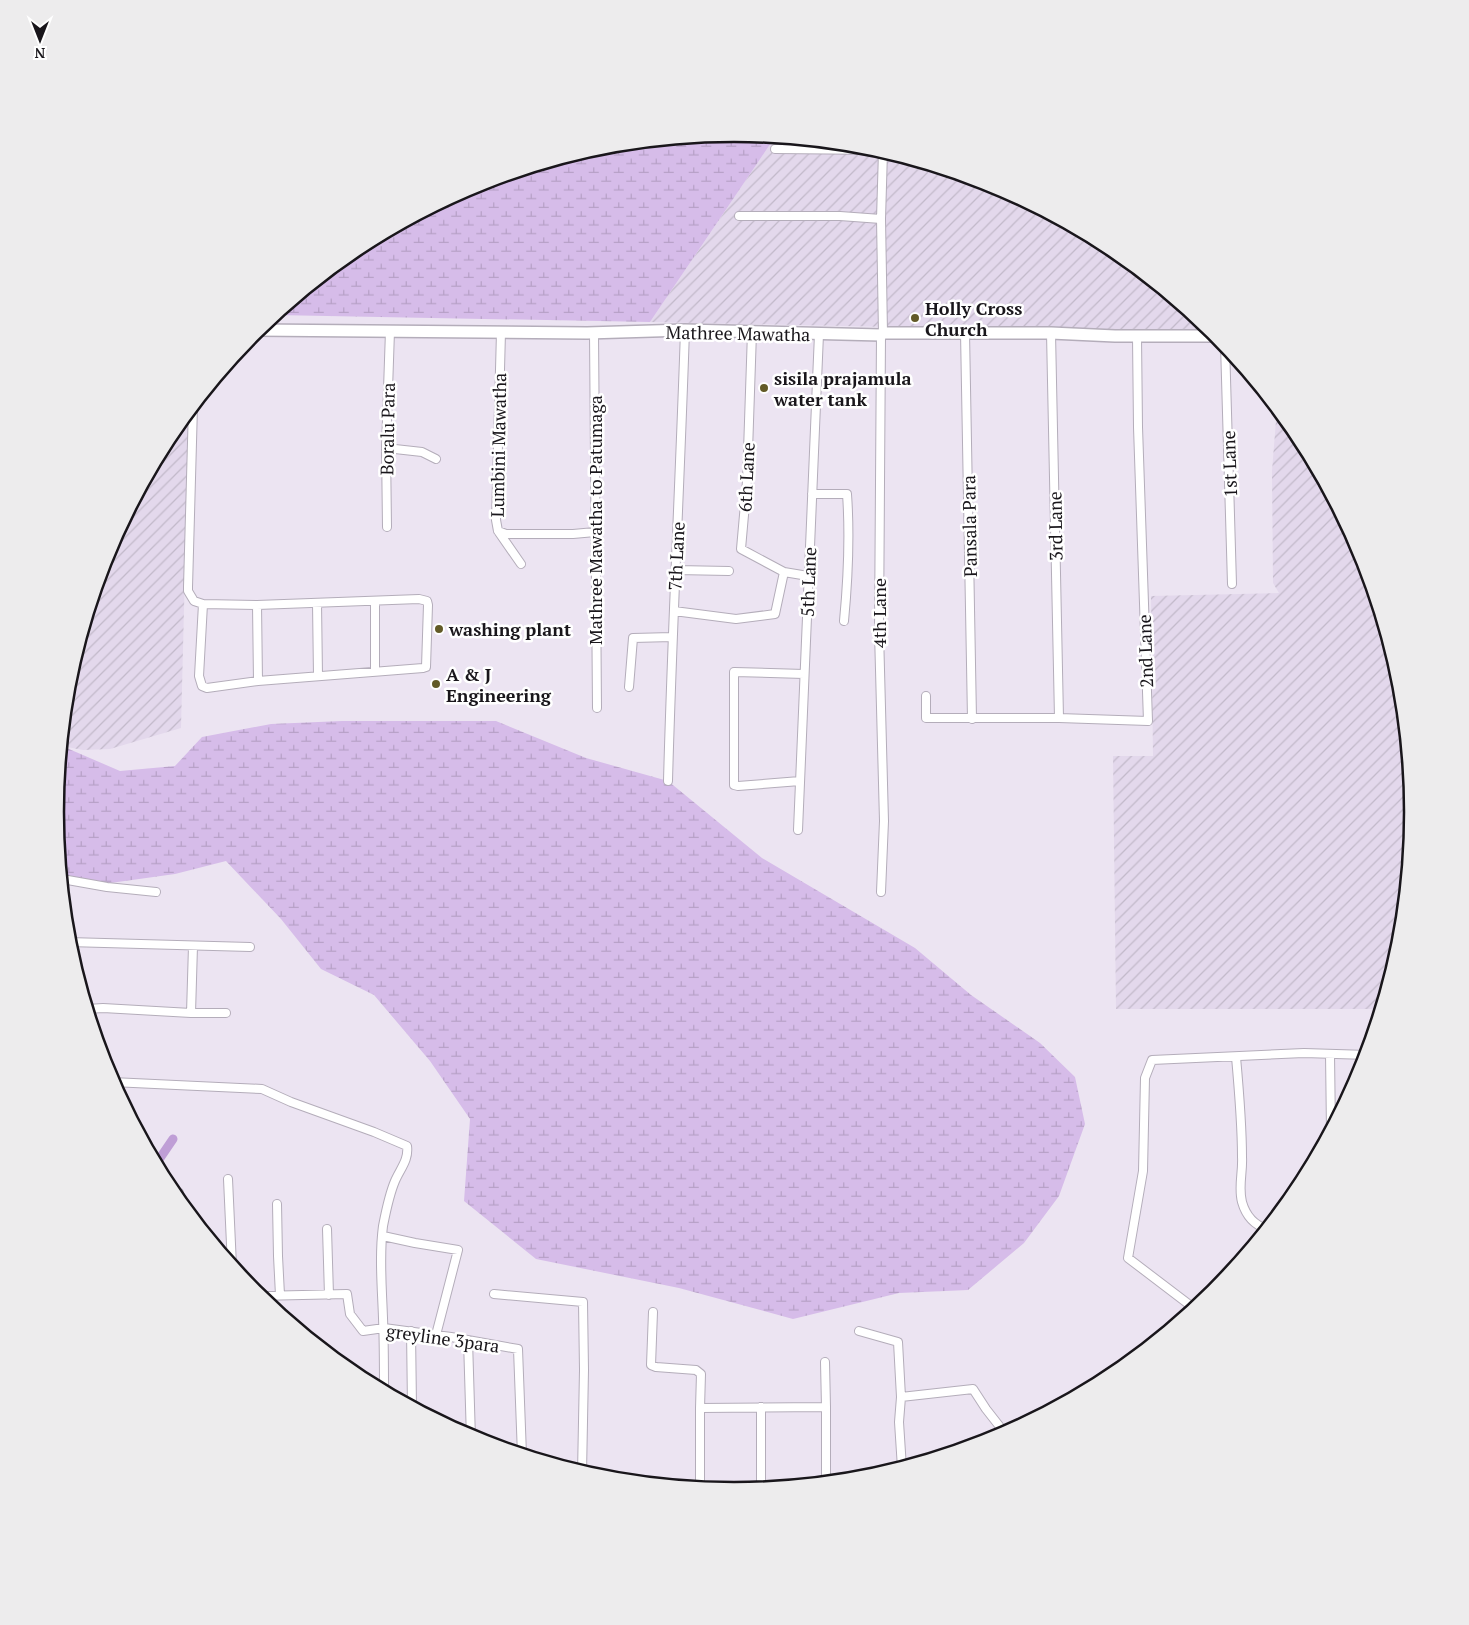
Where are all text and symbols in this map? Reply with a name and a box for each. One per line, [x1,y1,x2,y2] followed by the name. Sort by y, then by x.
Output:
[15,15,65,65] north arrow
[34,44,45,63] text: N
[925,296,1022,341] place label: Holly Cross Church
[909,312,921,324] marker: Holly Cross Church
[666,320,810,346] street label: Mathree Mawatha
[773,366,911,411] place label: sisila prajamula water tank
[485,372,511,518] street label: Lumbini Mawatha
[374,382,400,476] street label: Boralu Para
[758,382,770,394] marker: sisila prajamula water tank
[583,395,607,645] street label: Mathree Mawatha to Patumaga
[1216,430,1242,498] street label: 1st Lane
[732,441,760,513] street label: 6th Lane
[956,475,982,577] street label: Pansala Para
[1042,491,1068,561] street label: 3rd Lane
[662,521,690,591] street label: 7th Lane
[795,547,821,617] street label: 5th Lane
[867,578,891,648] street label: 4th Lane
[1132,614,1158,688] street label: 2nd Lane
[448,617,571,641] place label: washing plant
[433,623,445,635] marker: washing plant
[446,662,552,707] place label: A & J Engineering
[430,678,442,690] marker: A & J Engineering
[385,1318,501,1358] street label: greyline 3para

